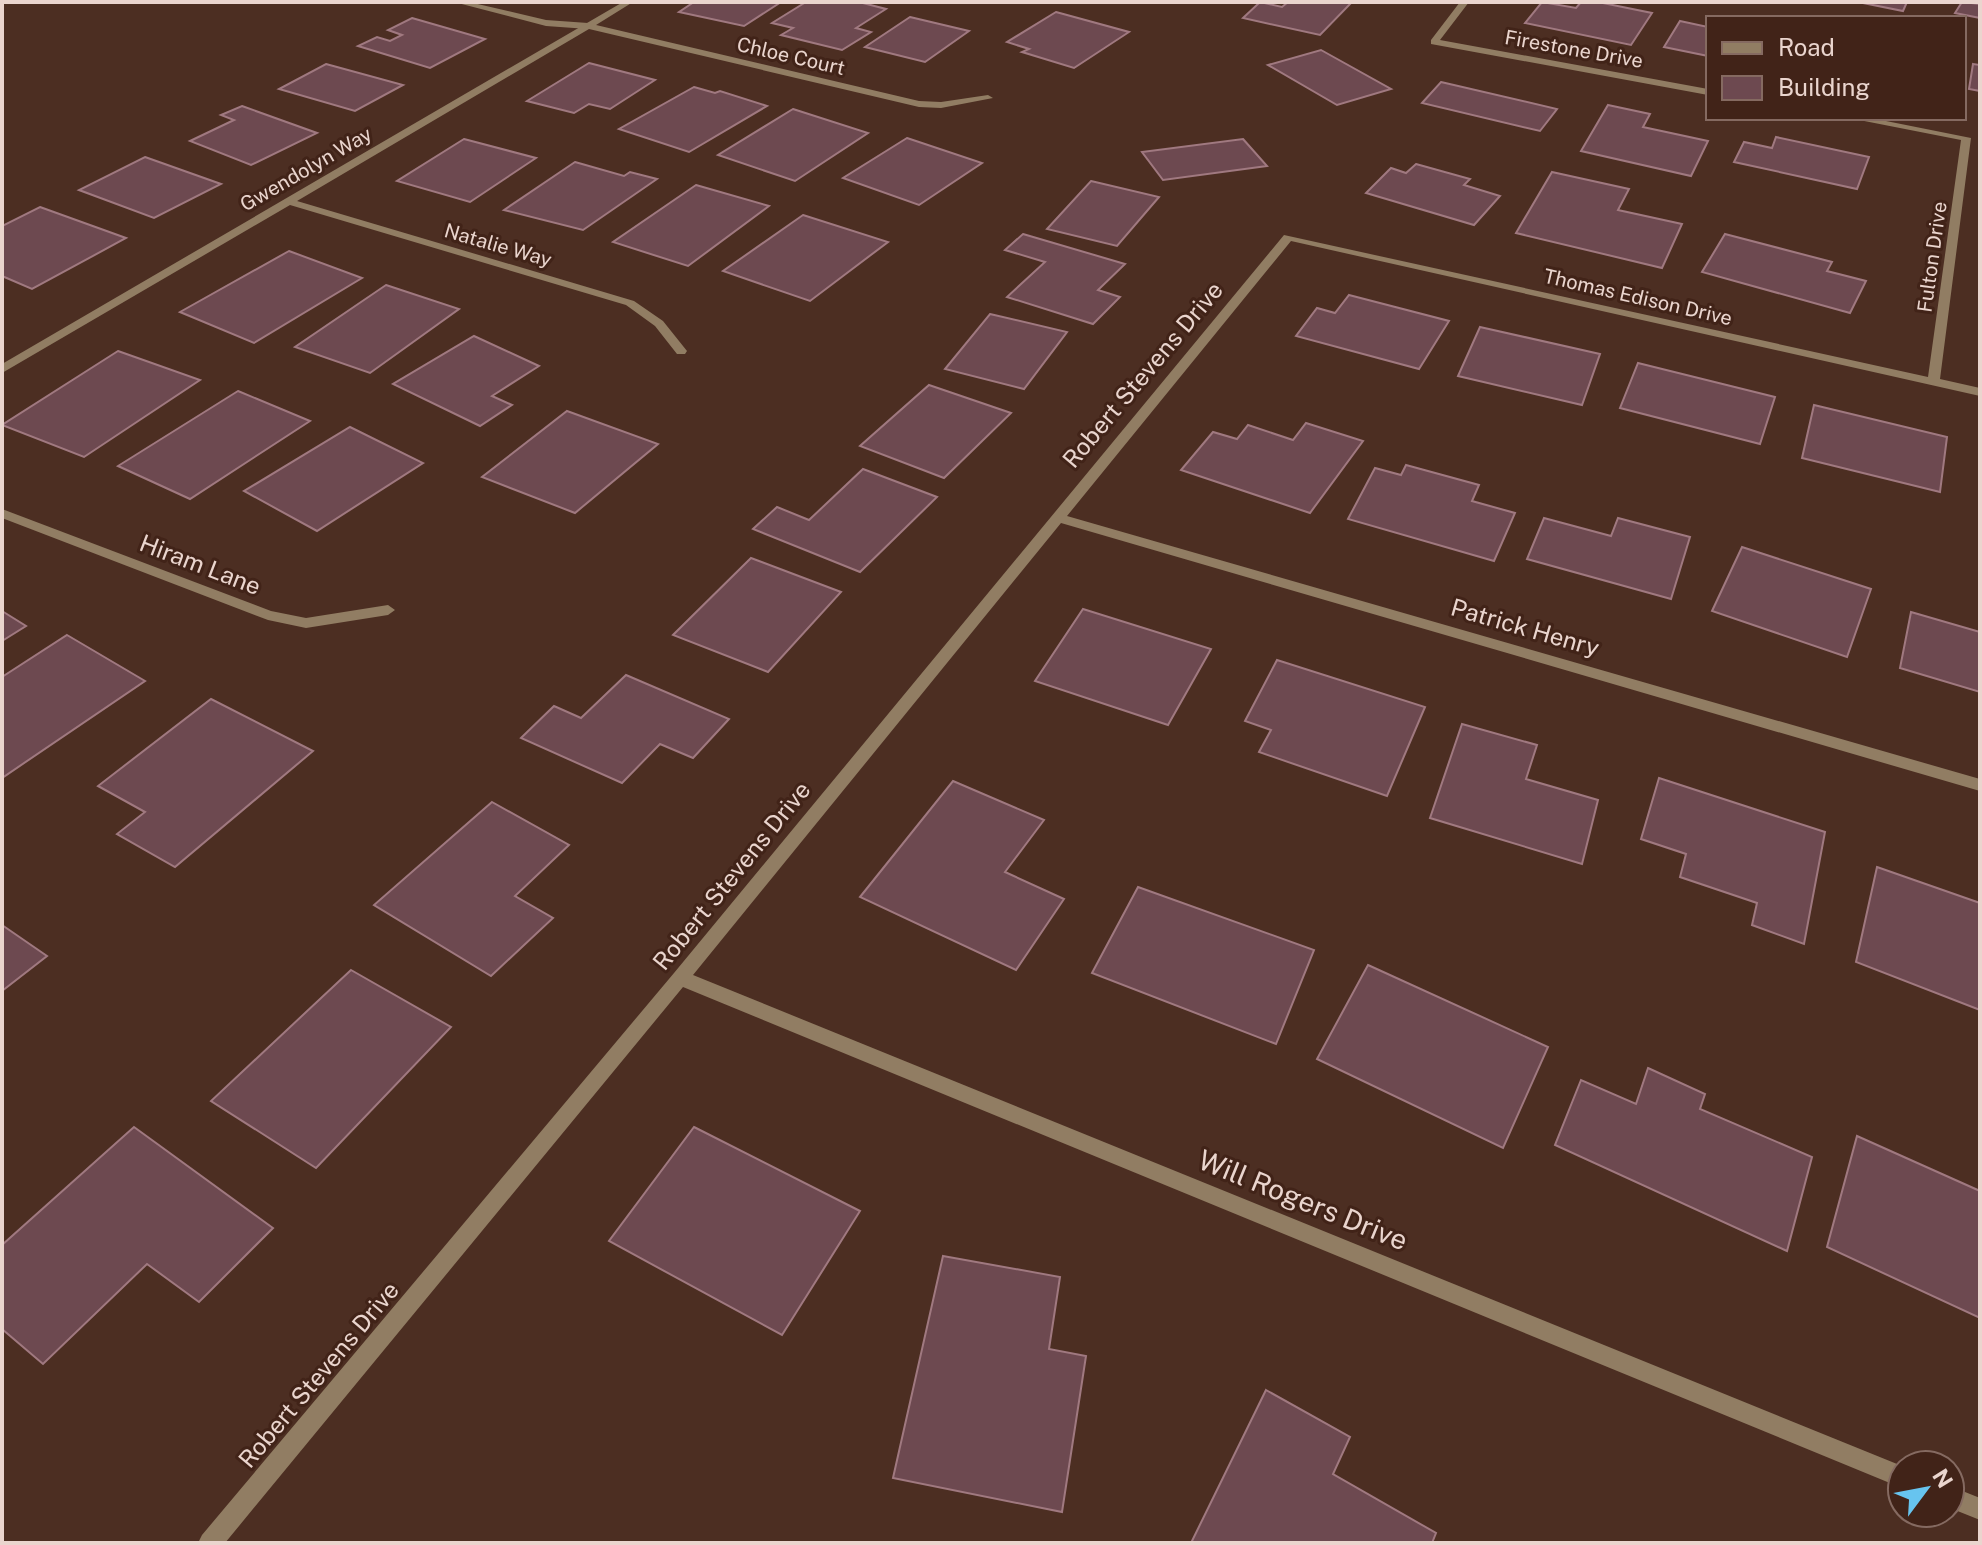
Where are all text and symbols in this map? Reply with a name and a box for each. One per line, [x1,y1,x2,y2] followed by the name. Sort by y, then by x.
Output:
[1706,16,1966,120] legend
[1503,25,1645,73] street label: Firestone Drive
[735,32,847,80] street label: Chloe Court
[1778,33,1835,61] text: Road
[1778,73,1870,101] text: Building
[236,121,376,216] street label: Gwendolyn Way
[1912,200,1952,314] street label: Fulton Drive
[442,218,555,272] street label: Natalie Way
[1541,264,1735,330] street label: Thomas Edison Drive
[1056,276,1228,473] street label: Robert Stevens Drive
[136,528,265,600] street label: Hiram Lane
[1448,593,1603,662] street label: Patrick Henry
[647,776,816,975] street label: Robert Stevens Drive
[1194,1142,1413,1257] street label: Will Rogers Drive
[232,1276,404,1473] street label: Robert Stevens Drive
[1886,1449,1966,1529] north arrow
[1927,1464,1959,1493] text: N

